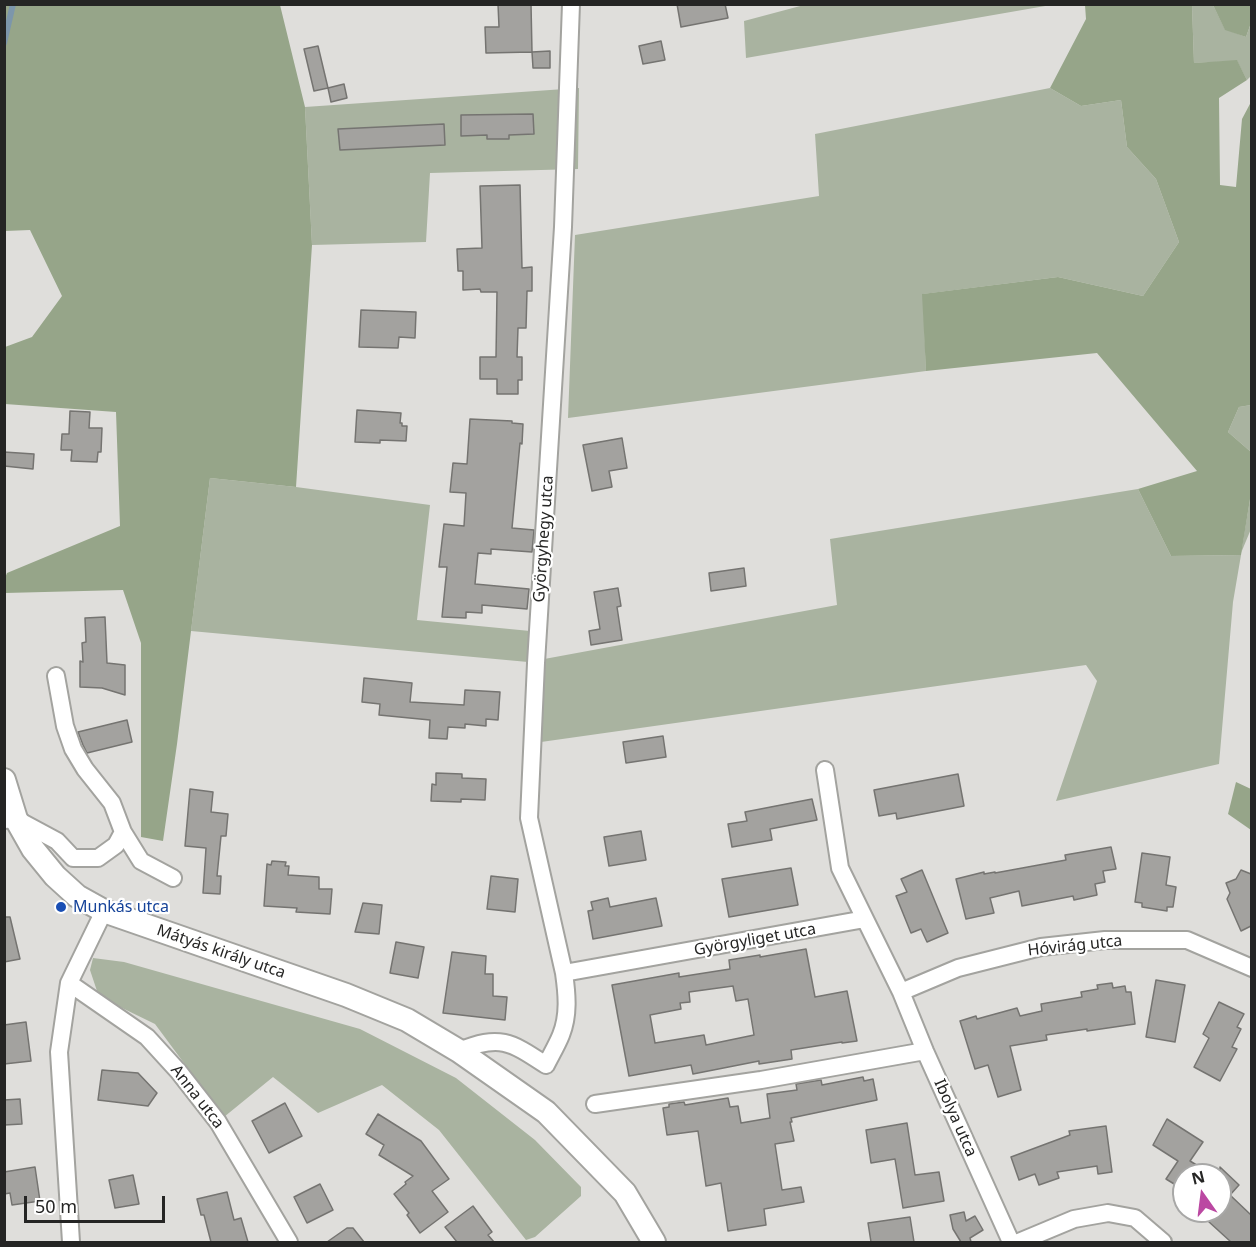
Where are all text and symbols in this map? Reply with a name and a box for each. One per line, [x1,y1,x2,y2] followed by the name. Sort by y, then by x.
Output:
[530,475,558,603] street label: Györgyhegy utca
[73,897,169,917] place label: Munkás utca
[54,900,68,914] marker: Munkás utca
[693,920,817,960] street label: Györgyliget utca
[154,921,288,983] street label: Mátyás király utca
[1027,931,1123,961] street label: Hóvirág utca
[166,1061,228,1133] street label: Anna utca
[929,1076,981,1160] street label: Ibolya utca
[1172,1163,1232,1223] north arrow
[1189,1165,1207,1190] text: N
[27,1184,168,1222] scale bar
[35,1194,77,1218] text: 50 m

